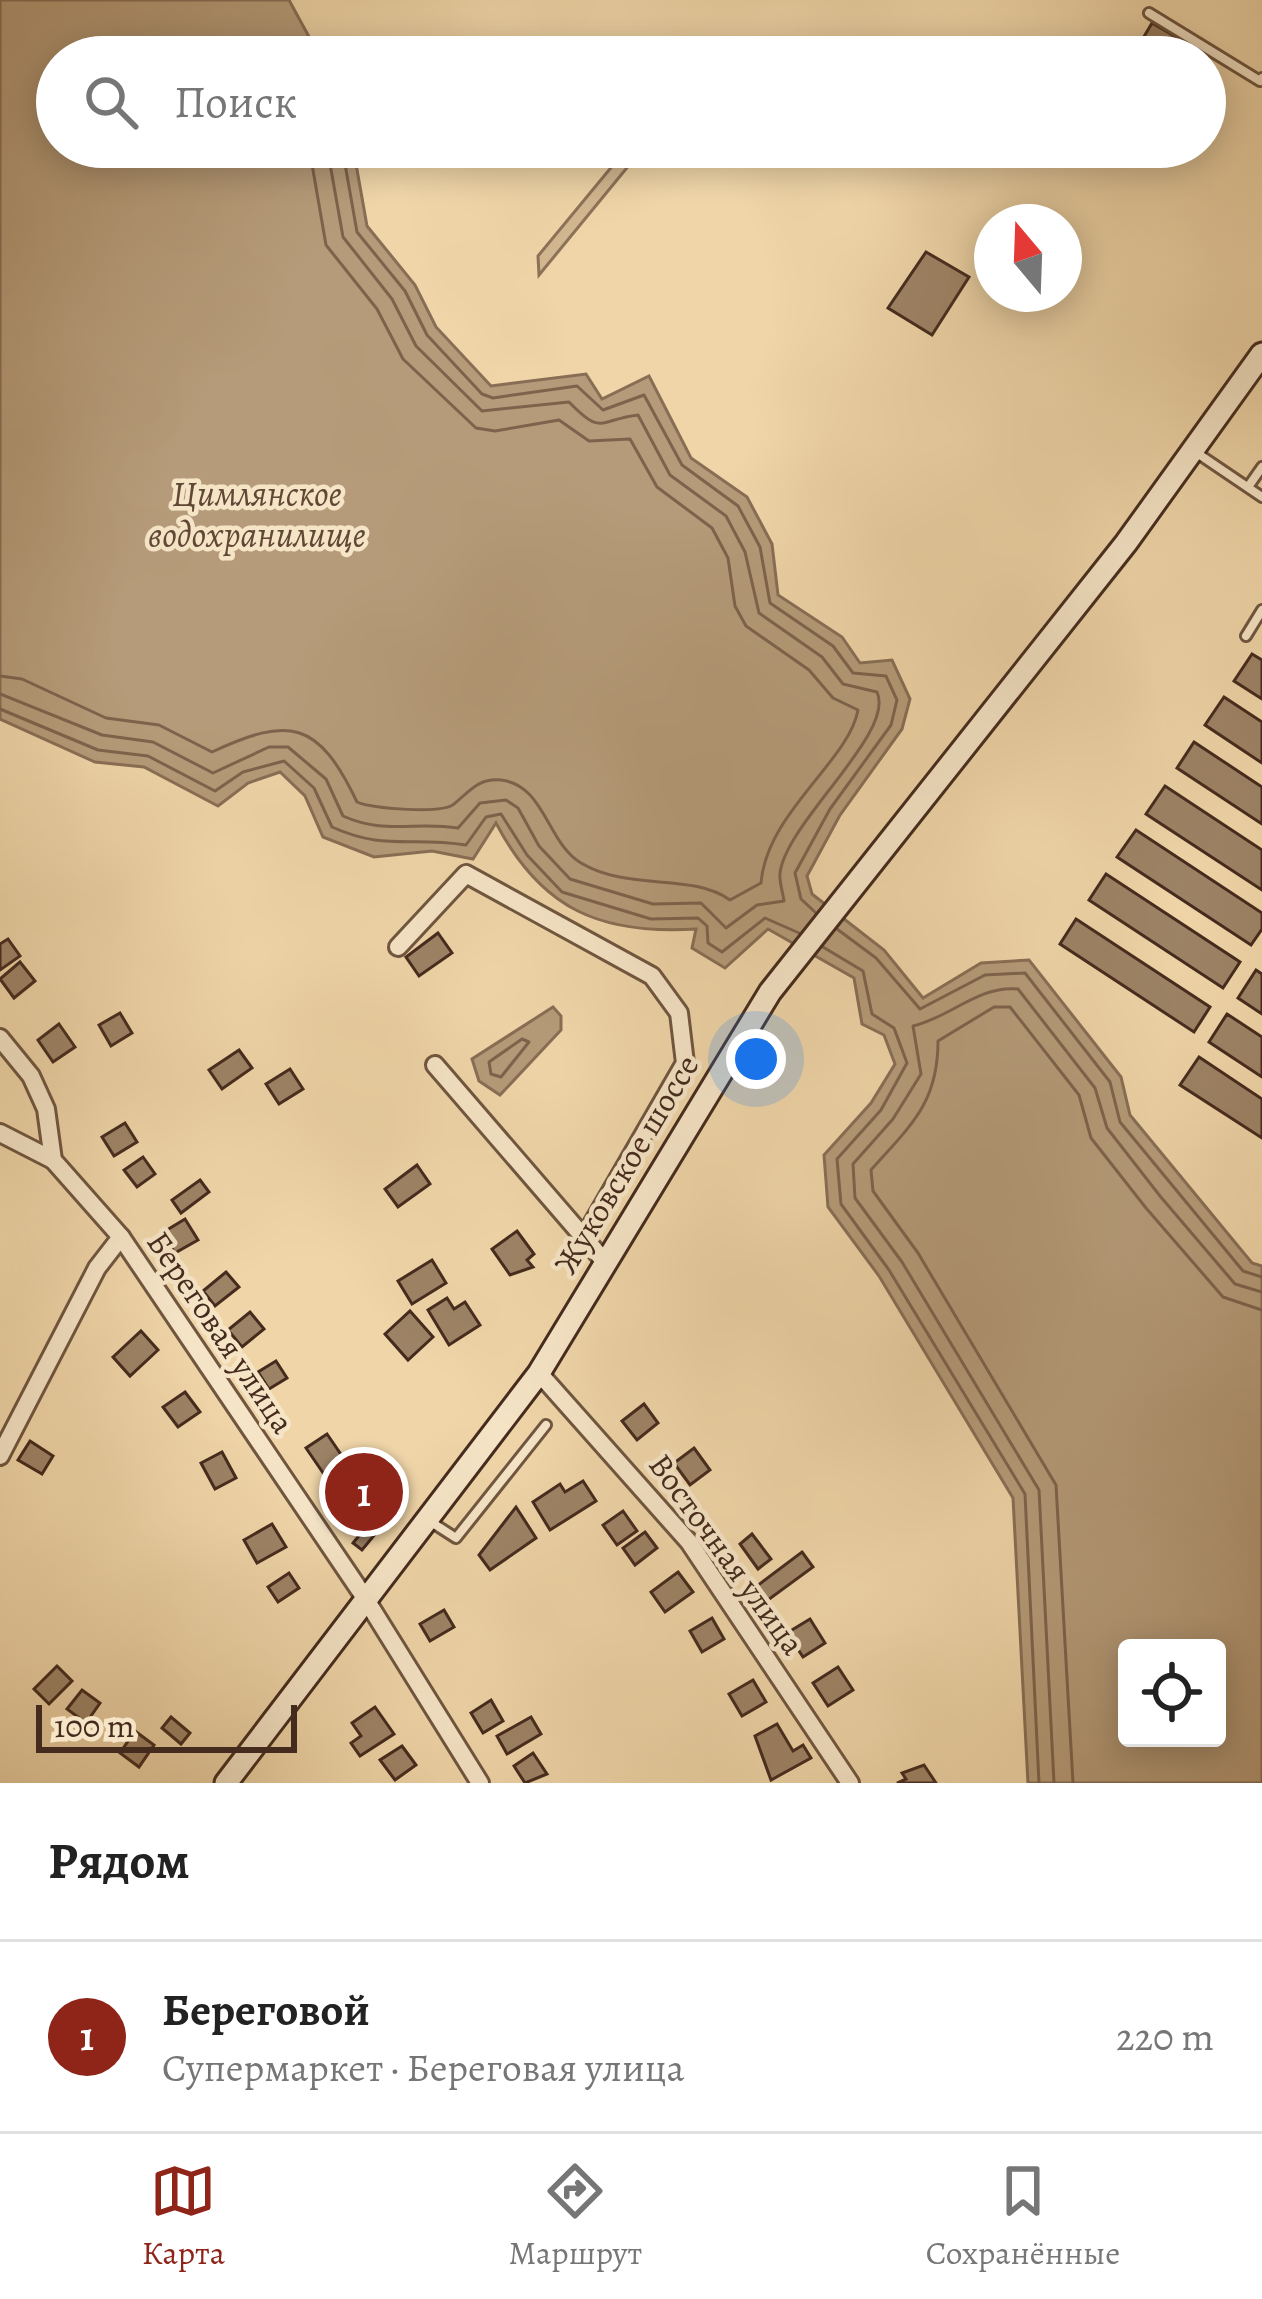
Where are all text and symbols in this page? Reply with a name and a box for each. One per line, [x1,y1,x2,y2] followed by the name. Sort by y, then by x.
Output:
[36,36,1226,168] search box
[78,69,144,135] icon: search
[174,71,297,133] text: Поиск
[974,204,1082,312] north arrow
[148,469,366,559] water label: Цимлянское водохранилище
[726,1029,786,1089] your location
[543,1046,709,1282] street label: Жуковское шоссе
[137,1222,306,1443] street label: Береговая улица
[639,1444,816,1664] street label: Восточная улица
[325,1447,403,1537] pin: 1
[1118,1639,1226,1747] map controls
[1118,1639,1226,1747] button: locate
[36,1699,297,1752] scale bar
[54,1703,134,1748] text: 100 m
[48,1826,190,1896] text: Рядом
[162,1979,370,2041] text: Береговой
[80,2010,94,2063] text: 1
[1116,2010,1214,2063] text: 220 m
[162,2041,684,2094] text: Супермаркет · Береговая улица
[142,2158,225,2275] tab: Карта
[508,2158,642,2275] tab: Маршрут
[926,2158,1120,2275] tab: Сохранённые

